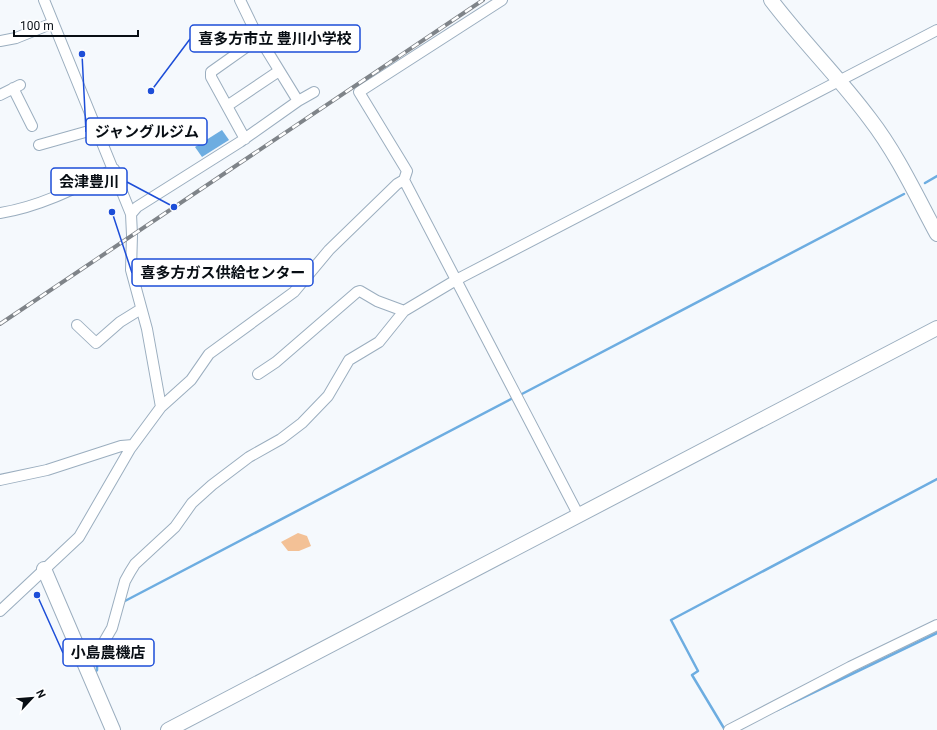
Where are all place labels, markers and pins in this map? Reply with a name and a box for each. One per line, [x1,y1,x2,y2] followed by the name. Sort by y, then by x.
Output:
[190,25,360,52] callout: 喜多方市立 豊川小学校
[86,118,207,145] callout: ジャングルジム
[51,168,127,195] callout: 会津豊川
[132,259,313,286] callout: 喜多方ガス供給センター
[63,639,154,666] callout: 小島農機店

